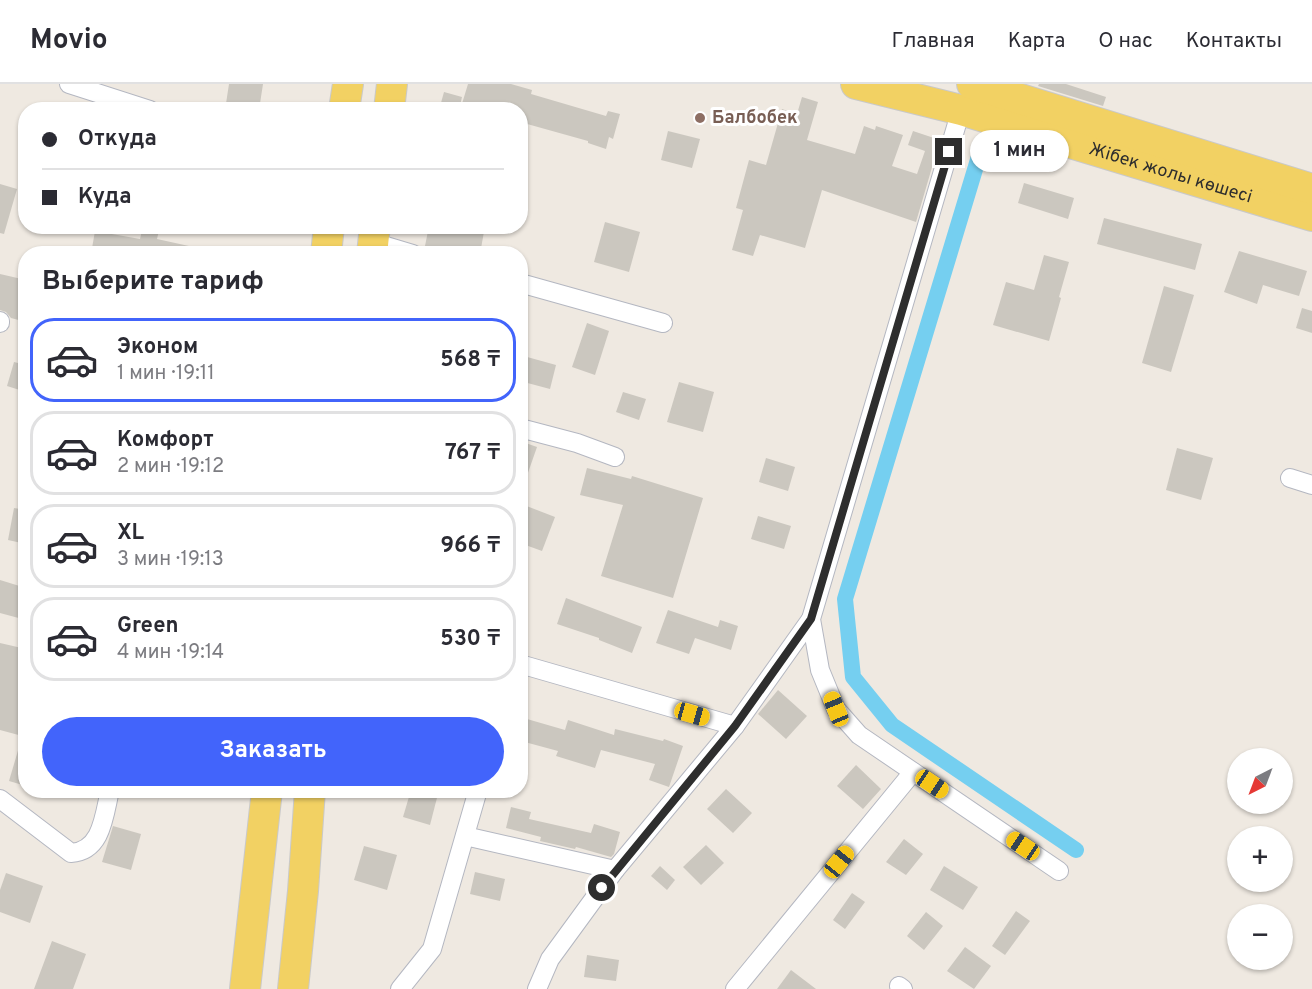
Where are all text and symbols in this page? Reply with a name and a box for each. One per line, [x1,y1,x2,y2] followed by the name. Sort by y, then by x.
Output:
[30,23,108,59] text: Movio
[891,28,975,55] text: Главная
[1008,28,1065,55] text: Карта
[1098,28,1153,55] text: О нас
[1186,28,1282,55] text: Контакты
[712,107,798,130] place label: Балбобек
[693,111,707,125] marker: Балбобек
[78,126,157,153] text: Откуда
[970,131,1069,173] callout: 1 мин
[935,138,962,165] route end
[994,138,1045,164] text: 1 мин
[1086,138,1255,209] street label: Жібек жолы көшесі
[78,184,132,211] text: Куда
[42,265,264,299] text: Выберите тариф
[45,333,99,387] icon: car
[117,334,198,361] text: Эконом
[440,347,501,374] text: 568 ₸
[117,361,215,387] text: 1 мин · 19:11
[45,426,99,480] icon: car
[117,427,214,454] text: Комфорт
[445,440,501,467] text: 767 ₸
[117,454,224,480] text: 2 мин · 19:12
[45,519,99,573] icon: car
[117,520,144,547] text: XL
[440,533,501,560] text: 966 ₸
[117,547,224,573] text: 3 мин · 19:13
[45,612,99,666] icon: car
[117,613,179,640] text: Green
[440,626,501,653] text: 530 ₸
[117,640,224,666] text: 4 мин · 19:14
[821,689,851,729] car
[672,700,712,728] car
[42,717,504,786] button: Заказать
[1227,748,1293,814] north arrow
[1227,748,1293,970] map controls
[912,766,952,802] car
[1227,826,1293,892] button: +
[1003,828,1043,864] car
[821,842,857,882] car
[588,874,615,901] route start
[1227,904,1293,970] button: −

